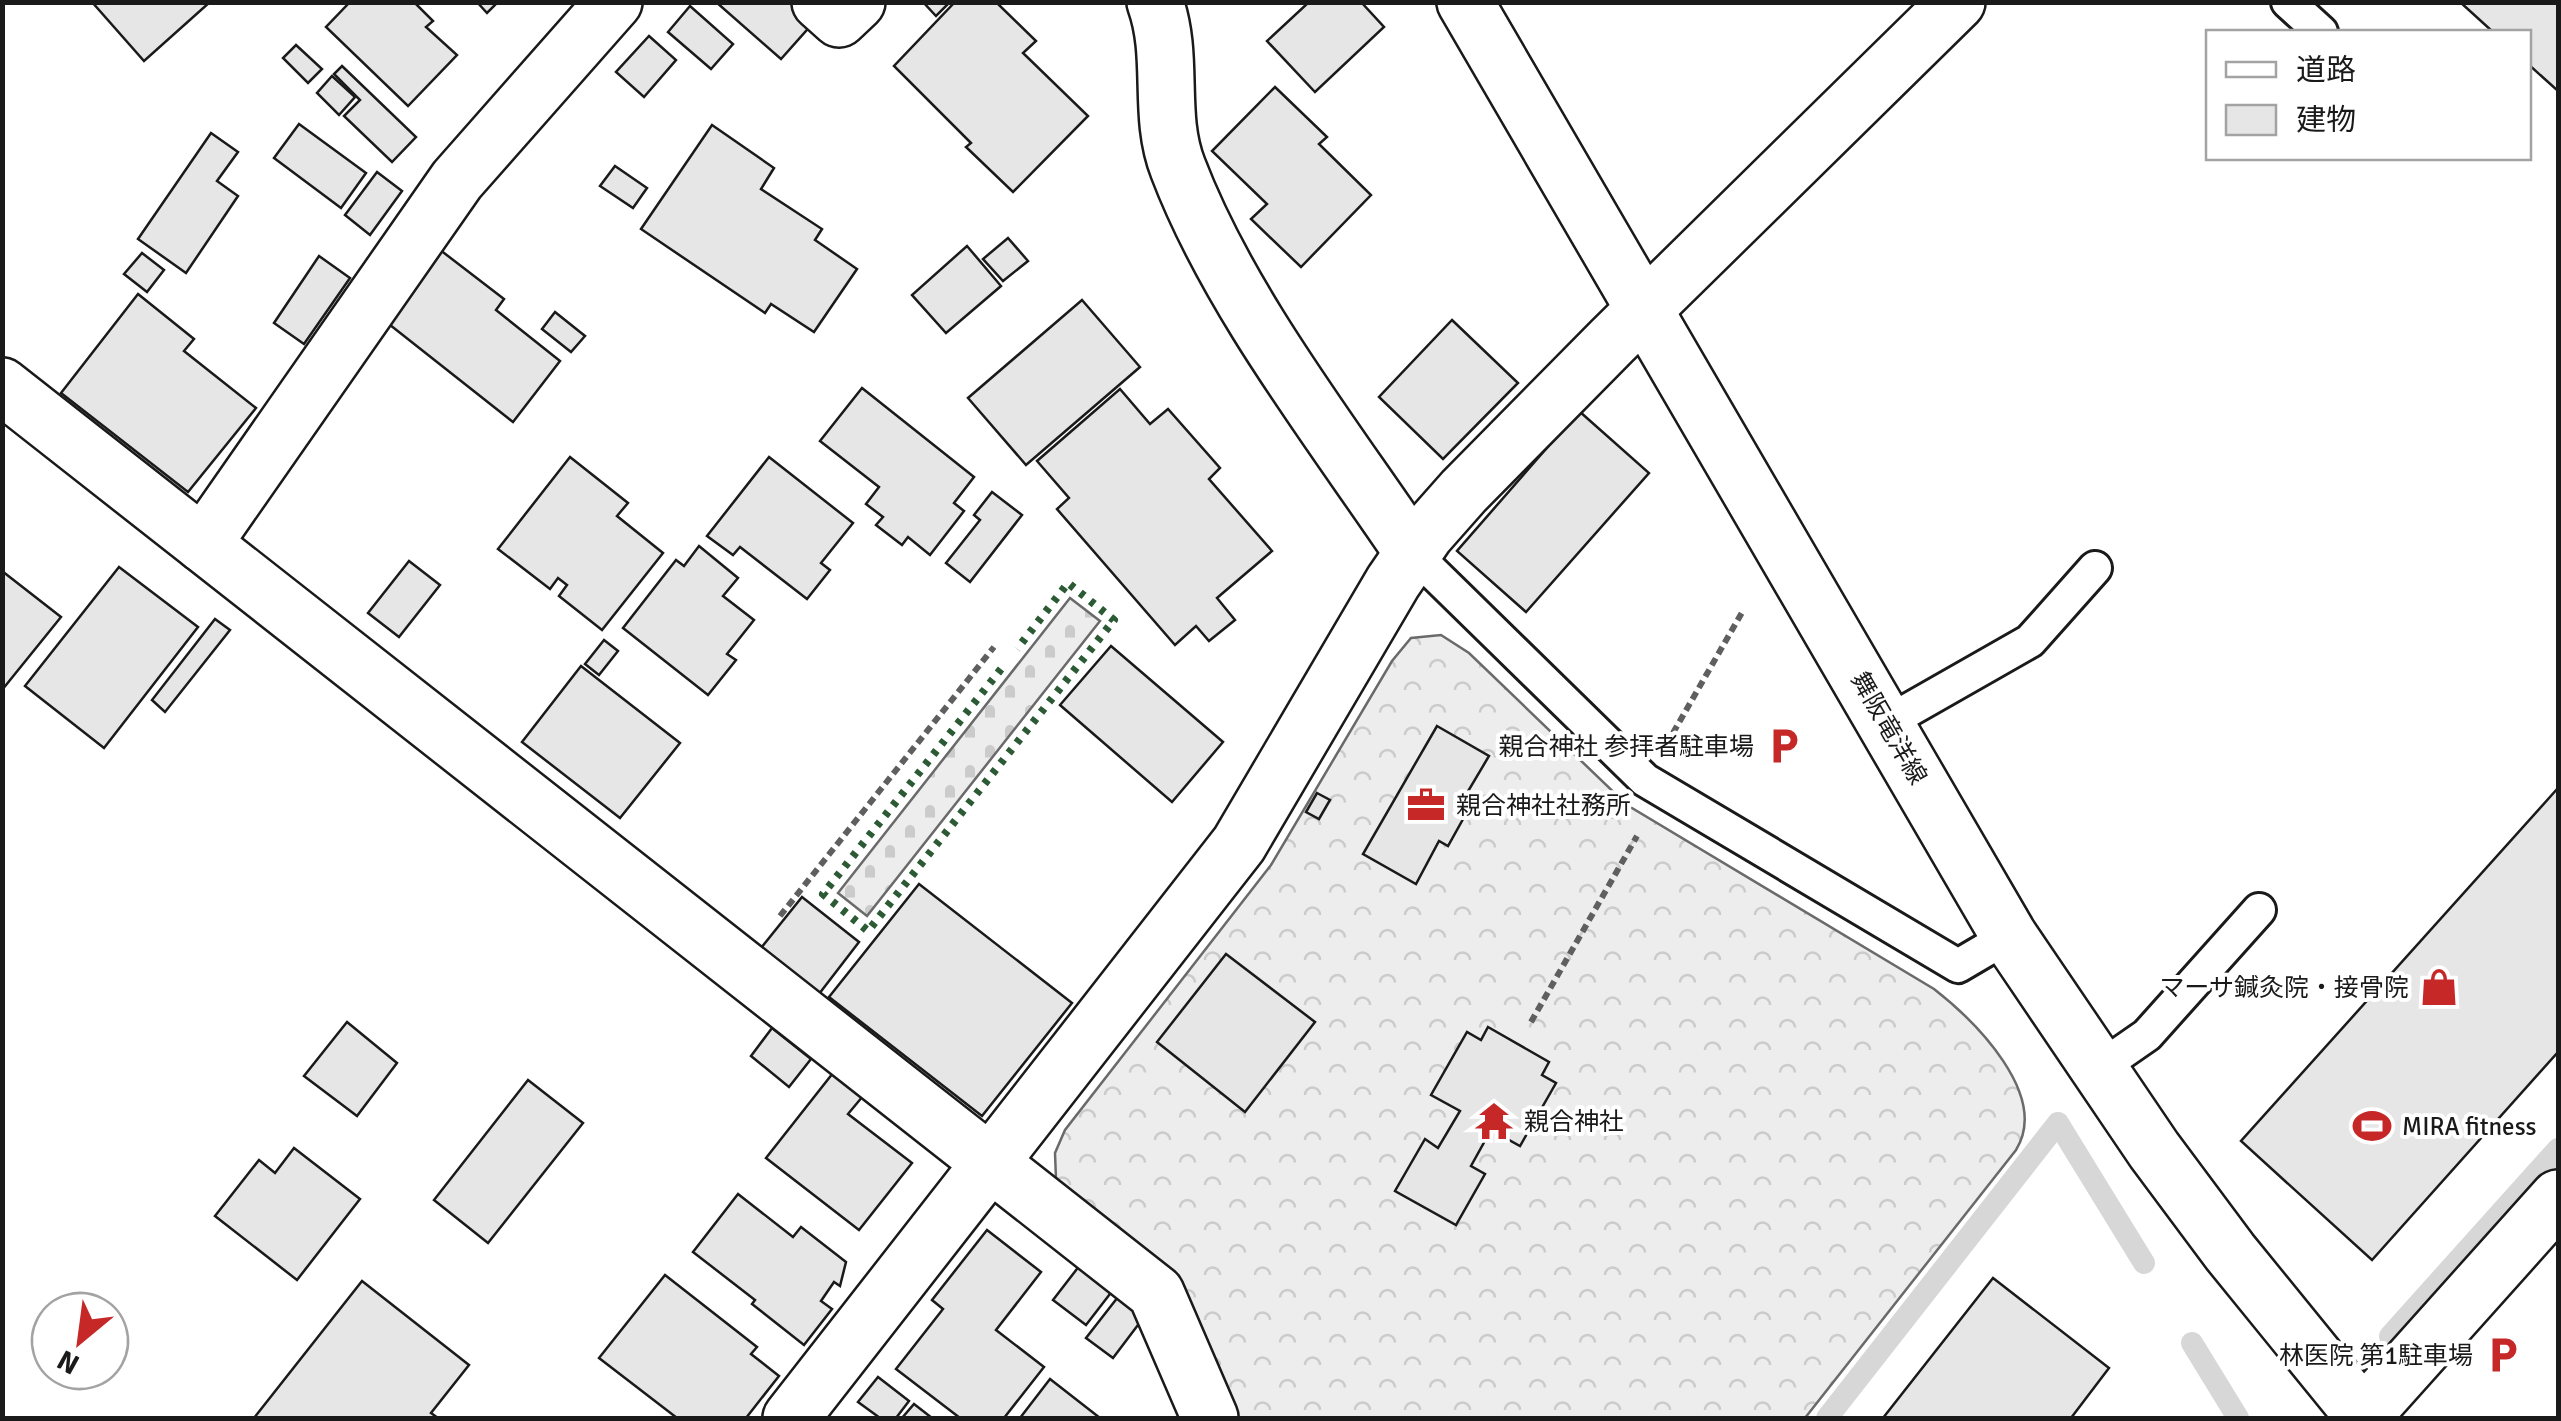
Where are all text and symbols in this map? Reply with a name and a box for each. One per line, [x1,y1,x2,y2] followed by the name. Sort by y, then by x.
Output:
[2206,30,2531,160] legend
[2296,52,2356,89] text: 道路
[2296,102,2356,139] text: 建物
[1844,666,1934,790] street label: 舞阪竜洋線
[1763,725,1805,767] parking icon: 親合神社 参拝者駐車場
[1498,731,1754,762] place label: 親合神社 参拝者駐車場
[1405,784,1447,826] office icon: 親合神社社務所
[1456,790,1631,821] place label: 親合神社社務所
[2418,966,2460,1008] shop icon: マーサ鍼灸院・接骨院
[2159,972,2409,1003] place label: マーサ鍼灸院・接骨院
[1473,1100,1515,1142] temple icon: 親合神社
[2351,1105,2393,1147] sports icon: MIRA fitness
[1524,1106,1624,1137] place label: 親合神社
[2402,1111,2537,1142] place label: MIRA fitness
[30,1291,130,1391] north arrow
[2482,1334,2524,1376] parking icon: 林医院 第1駐車場
[2279,1340,2473,1371] place label: 林医院 第1駐車場
[52,1342,85,1382] text: N

